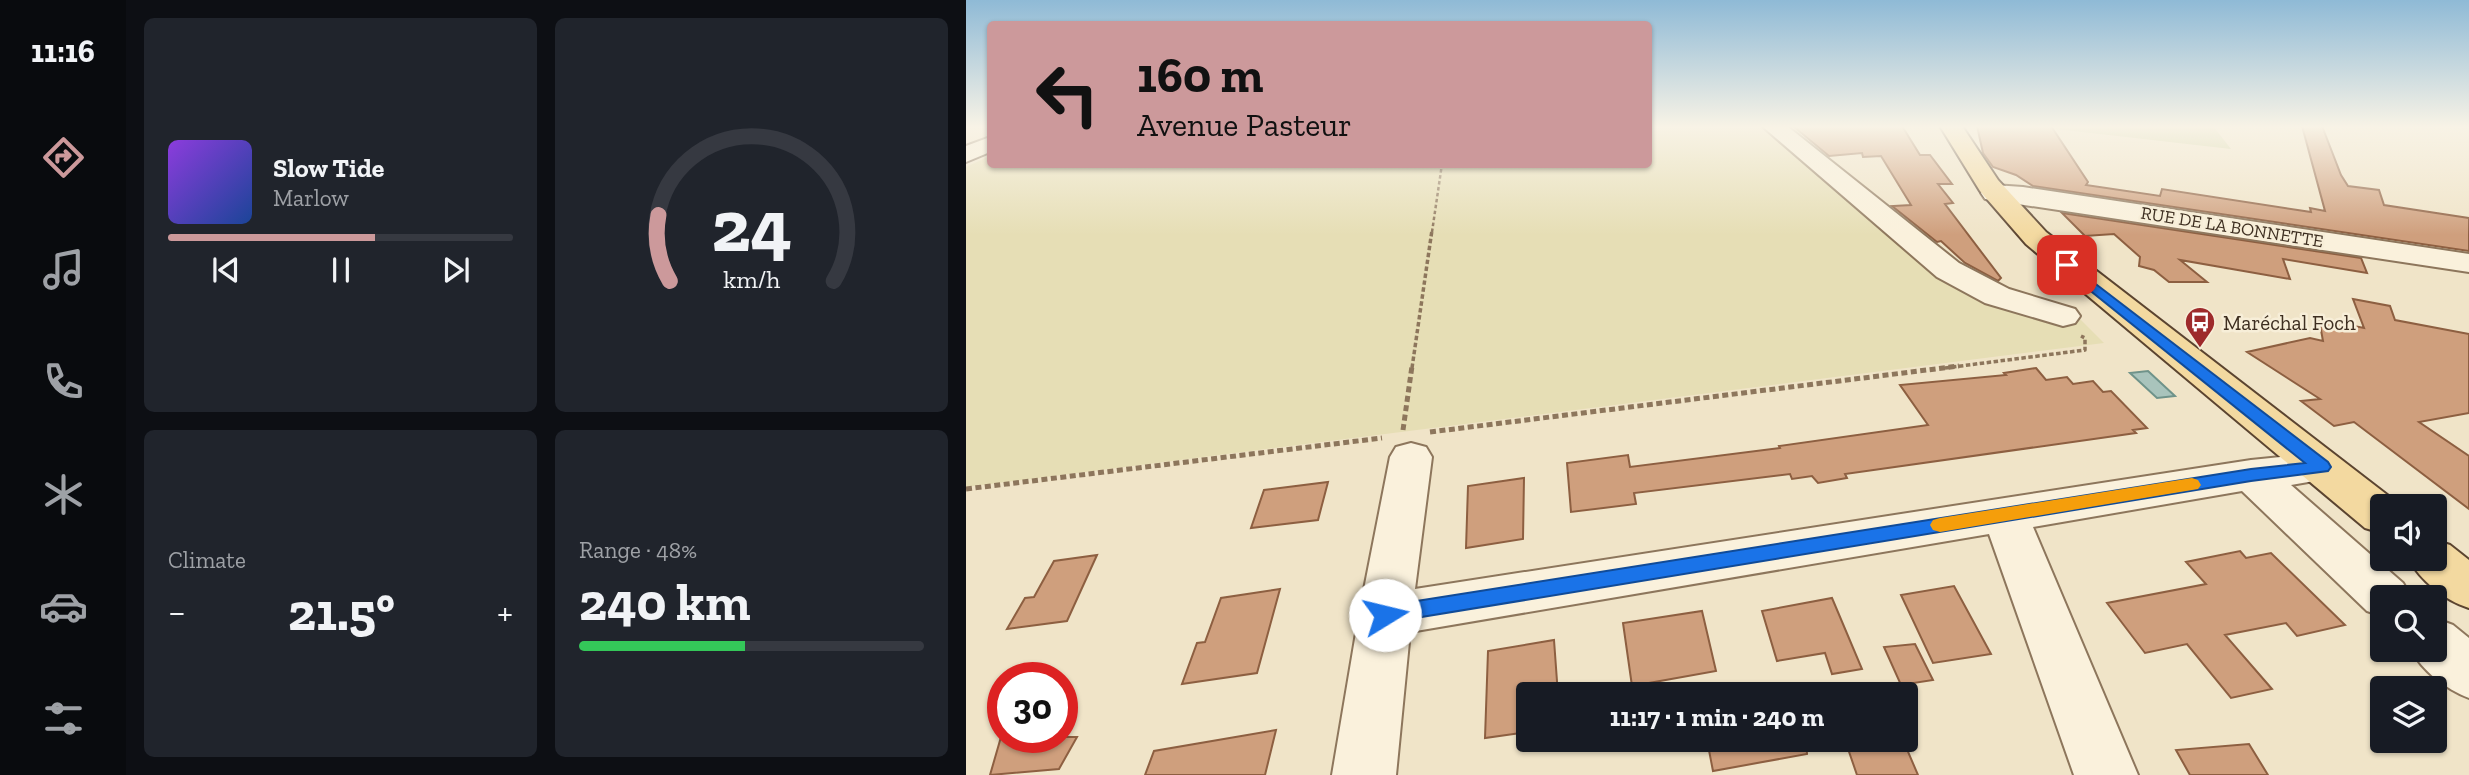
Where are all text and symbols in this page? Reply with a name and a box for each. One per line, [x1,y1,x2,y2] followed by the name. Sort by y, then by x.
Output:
[31,32,95,70] text: 11:16
[1137,46,1263,105] text: 160 m
[1022,49,1113,140] icon: left
[1137,106,1352,144] text: Avenue Pasteur
[39,133,88,182] icon: directions
[273,152,384,184] text: Slow Tide
[711,182,792,270] text: 24
[273,184,349,212] text: Marlow
[2139,202,2325,252] street label: RUE DE LA BONNETTE
[2037,235,2097,295] pin
[39,245,88,294] icon: music
[2048,246,2086,284] icon: arrive
[207,251,245,289] icon: previous
[322,251,360,289] icon: pause
[437,251,475,289] icon: next
[723,264,780,294] text: km/h
[2183,305,2217,349] bus stop icon: Maréchal Foch
[2223,310,2356,335] place label: Maréchal Foch
[39,357,88,406] icon: phone
[39,470,88,519] icon: climate
[2370,494,2447,753] map controls
[2370,494,2447,571] button: sound
[579,536,697,564] text: Range · 48%
[168,546,246,574] text: Climate
[579,571,751,633] text: 240 km
[1348,578,1422,652] position arrow
[288,581,395,643] text: 21.5°
[39,582,88,631] icon: car
[2370,585,2447,662] button: search
[168,589,186,635] text: −
[497,589,513,635] text: +
[987,662,1078,753] speed limit sign: 30
[2370,676,2447,753] button: layers
[39,694,88,743] icon: filters
[1610,701,1824,733] text: 11:17 · 1 min · 240 m

